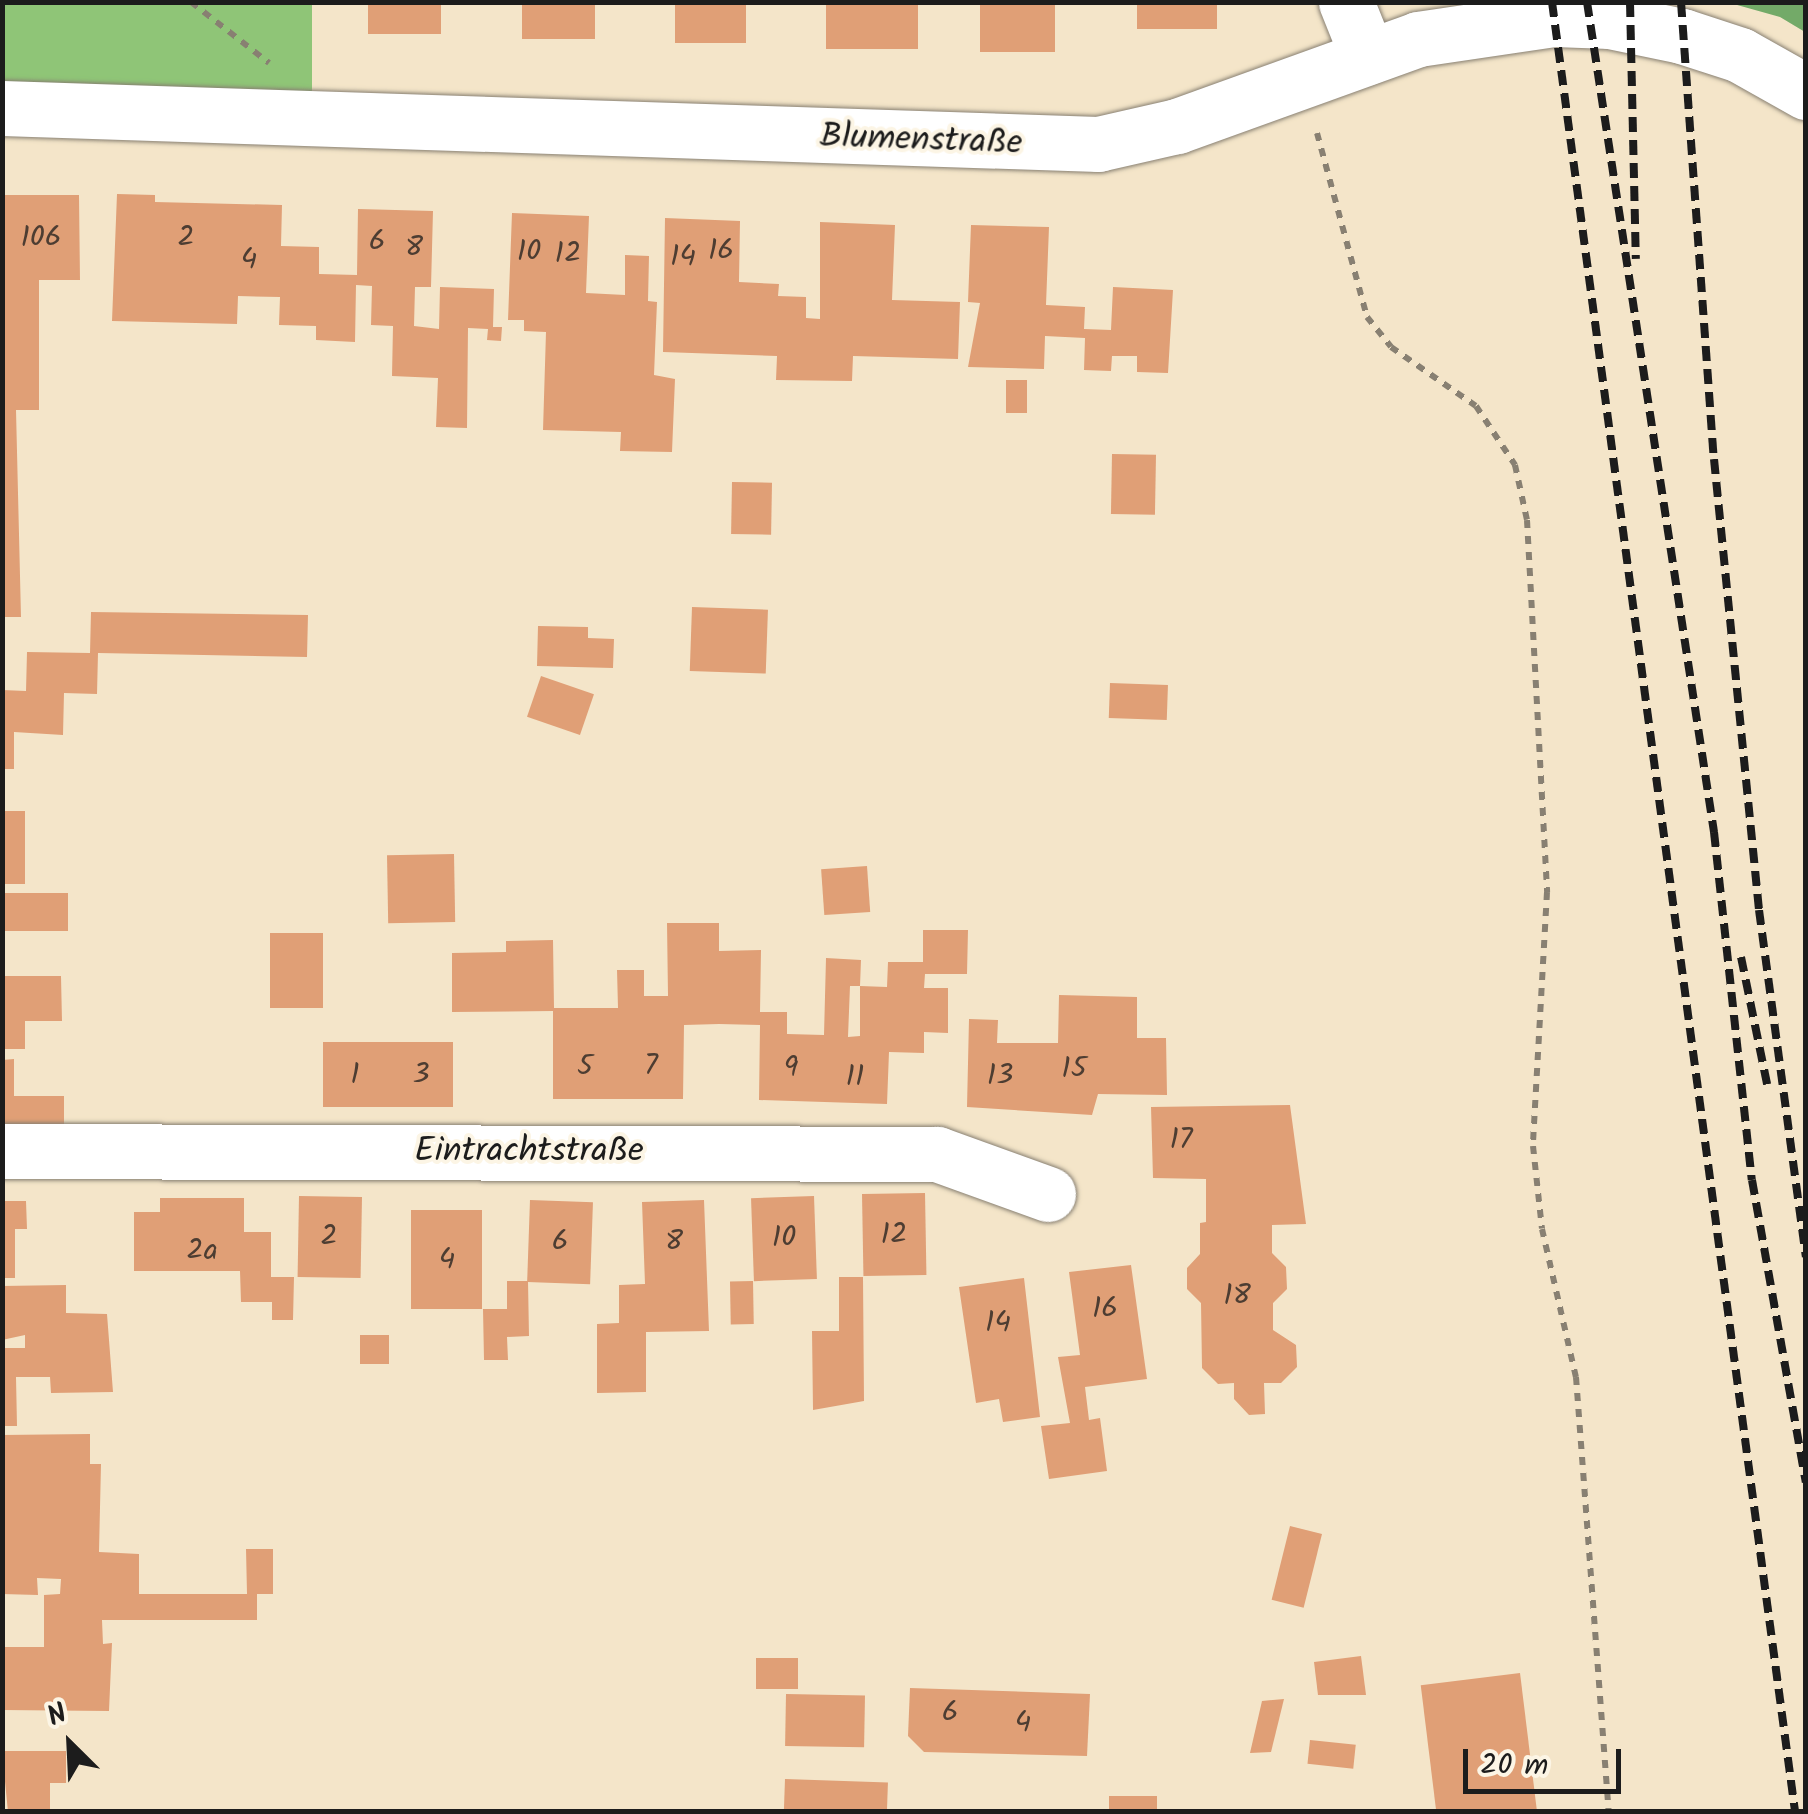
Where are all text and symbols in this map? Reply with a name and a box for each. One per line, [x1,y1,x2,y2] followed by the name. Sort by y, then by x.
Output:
[819,116,1023,166] street label: Blumenstraße
[20,220,62,256] house number: 106
[177,220,195,256] house number: 2
[369,224,385,260] house number: 6
[405,230,423,266] house number: 8
[708,233,734,269] house number: 16
[517,234,541,270] house number: 10
[555,236,581,272] house number: 12
[670,239,696,275] house number: 14
[241,242,257,278] house number: 4
[644,1048,658,1084] house number: 7
[577,1049,593,1085] house number: 5
[784,1050,798,1086] house number: 9
[1061,1051,1087,1087] house number: 15
[350,1057,360,1093] house number: 1
[412,1057,430,1093] house number: 3
[987,1058,1013,1094] house number: 13
[846,1059,864,1095] house number: 11
[1169,1122,1193,1158] house number: 17
[414,1131,644,1173] street label: Eintrachtstraße
[881,1217,907,1253] house number: 12
[320,1219,338,1255] house number: 2
[772,1220,796,1256] house number: 10
[552,1224,568,1260] house number: 6
[665,1224,683,1260] house number: 8
[186,1233,218,1269] house number: 2a
[439,1242,455,1278] house number: 4
[1223,1278,1251,1314] house number: 18
[1092,1291,1118,1327] house number: 16
[985,1305,1011,1341] house number: 14
[40,1692,75,1740] text: N
[20,1694,120,1794] north arrow
[942,1695,958,1731] house number: 6
[1015,1705,1031,1741] house number: 4
[1468,1729,1626,1791] scale bar
[1480,1742,1548,1790] text: 20 m

